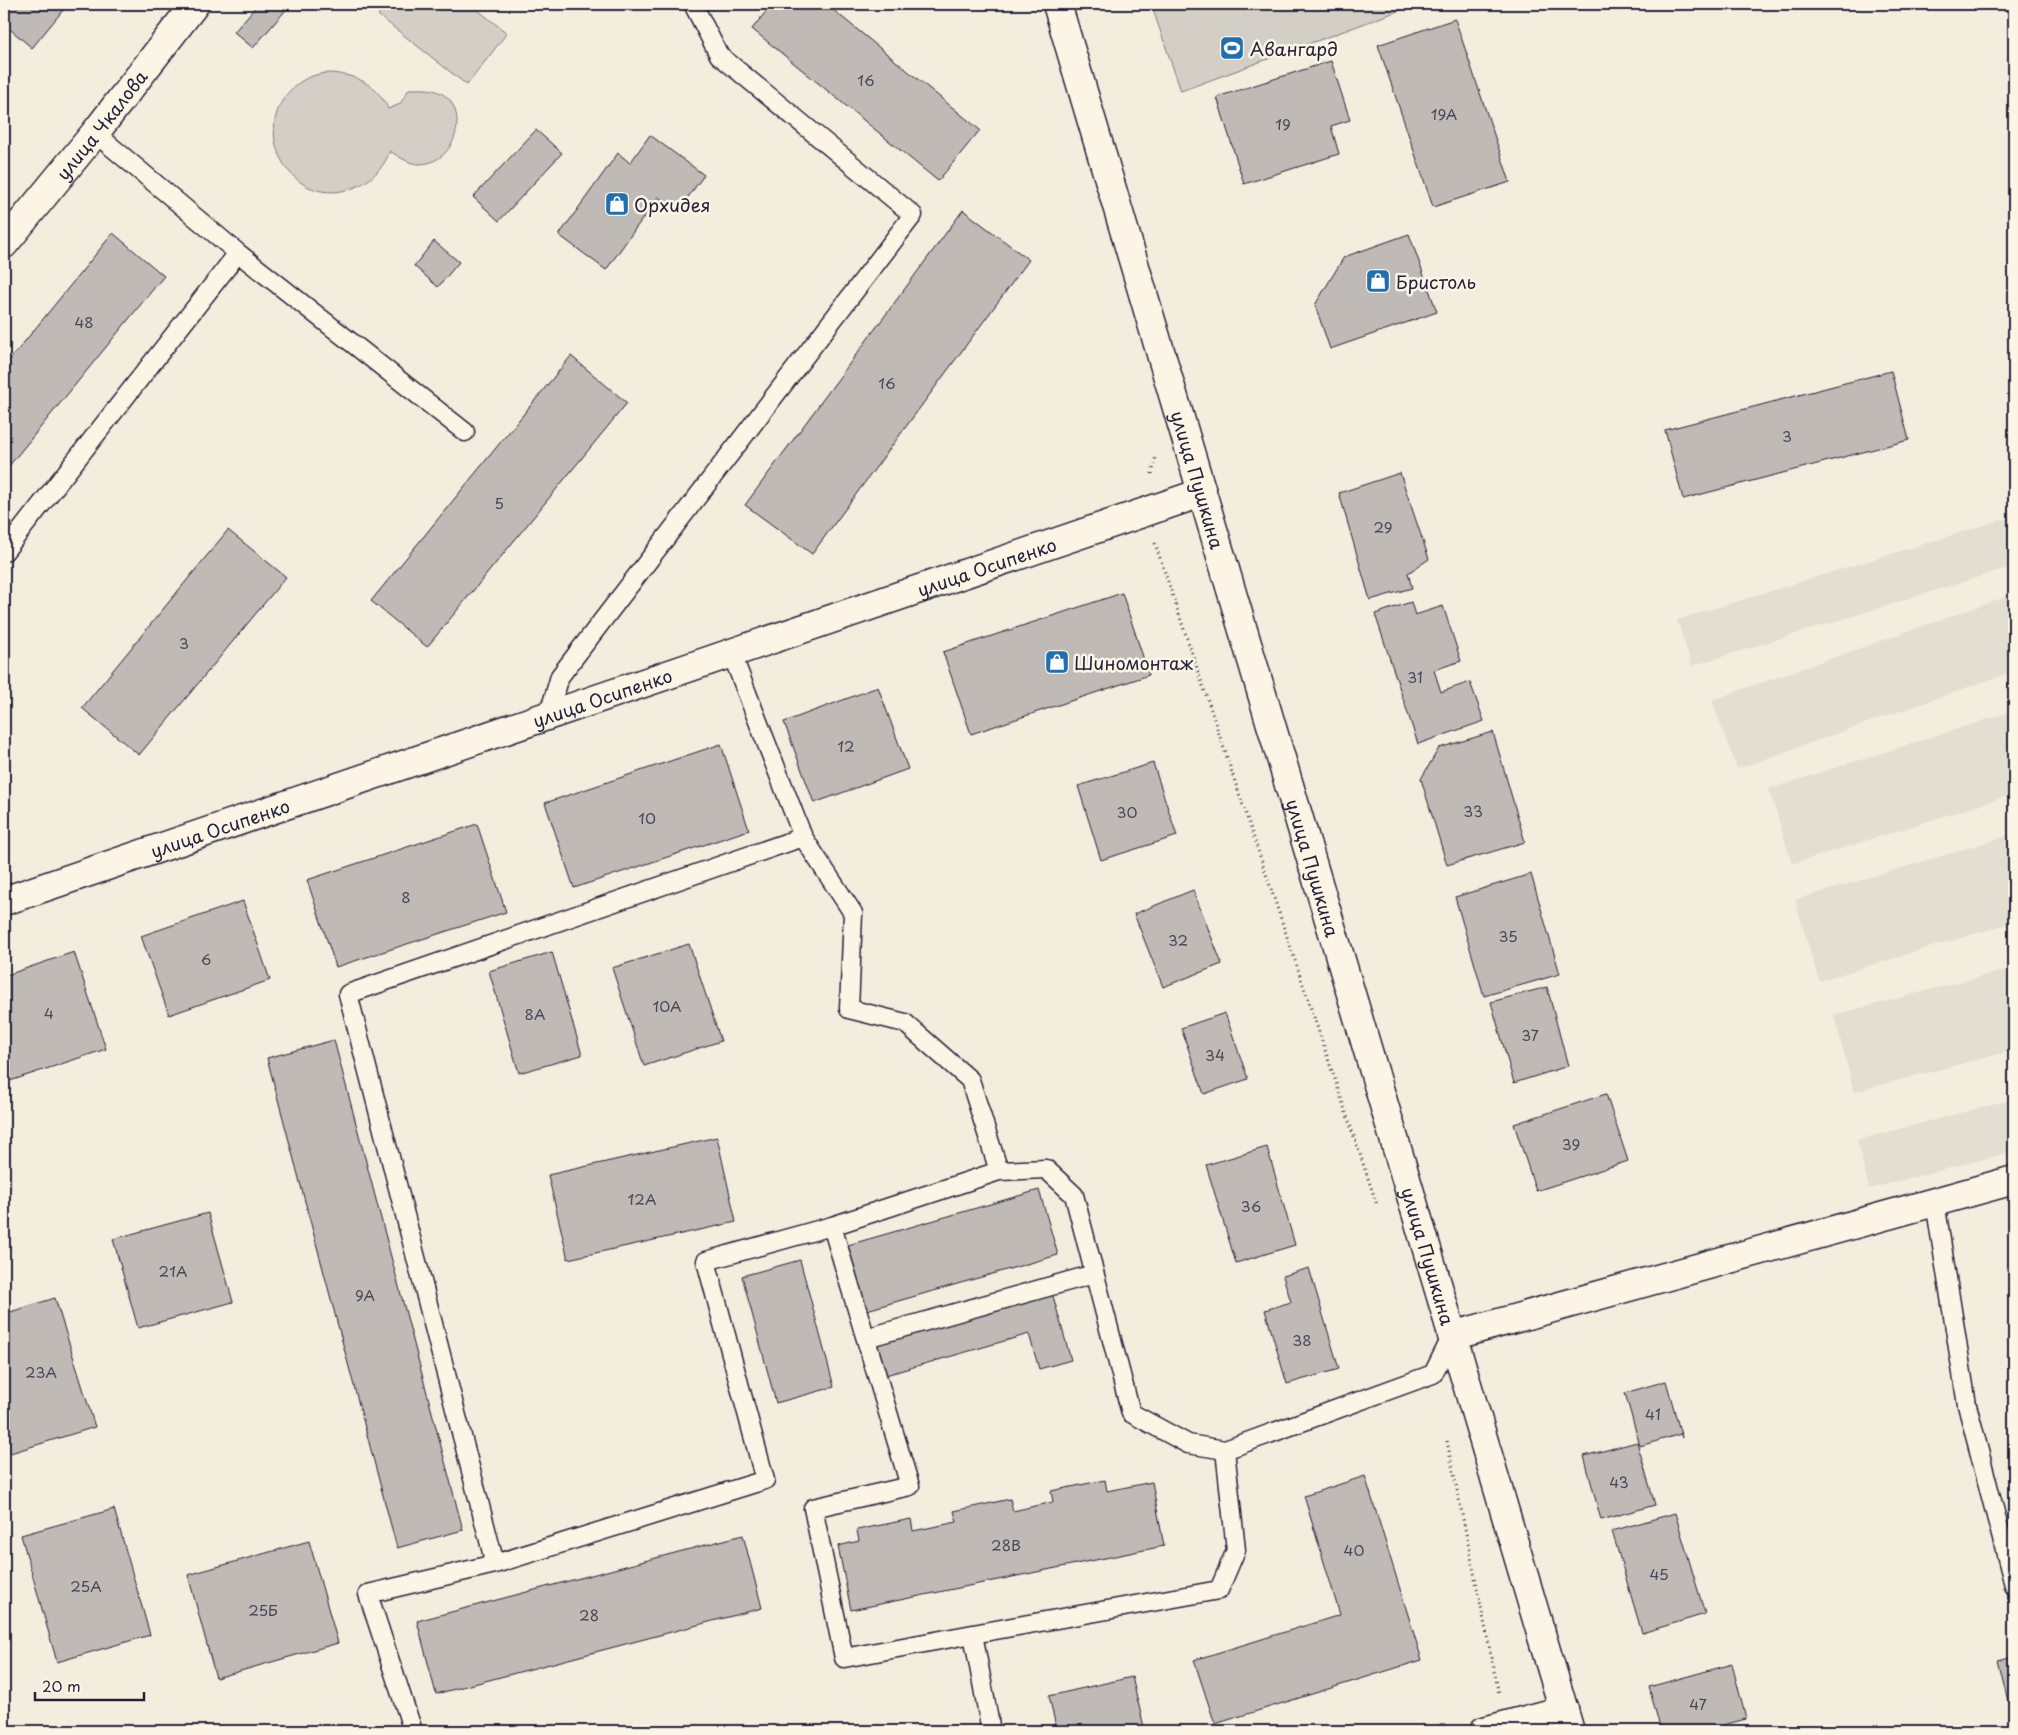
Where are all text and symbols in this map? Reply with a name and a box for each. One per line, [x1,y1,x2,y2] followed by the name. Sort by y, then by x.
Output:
[1219,35,1245,61] sports icon: Авангард
[1250,35,1338,62] place label: Авангард
[49,63,154,185] street label: улица Чкалова
[857,68,875,91] house number: 16
[1431,102,1457,125] house number: 19А
[1275,112,1291,135] house number: 19
[604,191,630,217] shop icon: Орхидея
[634,191,711,218] place label: Орхидея
[1365,268,1391,294] shop icon: Бристоль
[1396,268,1476,295] place label: Бристоль
[74,310,94,333] house number: 48
[878,371,896,394] house number: 16
[1165,407,1232,552] street label: улица Пушкина
[1782,424,1792,447] house number: 3
[494,491,504,514] house number: 5
[1373,515,1393,538] house number: 29
[913,530,1060,602] street label: улица Осипенко
[179,631,189,654] house number: 3
[1044,649,1070,675] shop icon: Шиномонтаж
[1074,649,1194,676] place label: Шиномонтаж
[529,661,675,733] street label: улица Осипенко
[1407,665,1423,688] house number: 31
[837,734,855,757] house number: 12
[147,791,293,864] street label: улица Осипенко
[1280,795,1347,941] street label: улица Пушкина
[1463,799,1483,822] house number: 33
[1117,800,1137,823] house number: 30
[638,806,656,829] house number: 10
[401,885,411,908] house number: 8
[1498,924,1518,947] house number: 35
[1168,928,1188,951] house number: 32
[201,947,211,970] house number: 6
[652,994,682,1017] house number: 10А
[44,1001,54,1024] house number: 4
[525,1002,545,1025] house number: 8А
[1521,1023,1539,1046] house number: 37
[1205,1043,1225,1066] house number: 34
[1562,1132,1580,1155] house number: 39
[1396,1184,1462,1329] street label: улица Пушкина
[628,1187,656,1210] house number: 12А
[1241,1194,1261,1217] house number: 36
[159,1259,187,1282] house number: 21А
[355,1283,375,1306] house number: 9А
[1292,1328,1312,1351] house number: 38
[25,1360,57,1383] house number: 23А
[1645,1402,1661,1425] house number: 41
[1609,1470,1629,1493] house number: 43
[991,1533,1021,1556] house number: 28В
[1344,1538,1364,1561] house number: 40
[1649,1562,1669,1585] house number: 45
[70,1574,102,1597] house number: 25А
[248,1598,278,1621] house number: 25Б
[579,1603,599,1626] house number: 28
[35,1670,144,1702] scale bar
[42,1674,81,1697] text: 20 m
[1689,1692,1707,1715] house number: 47

